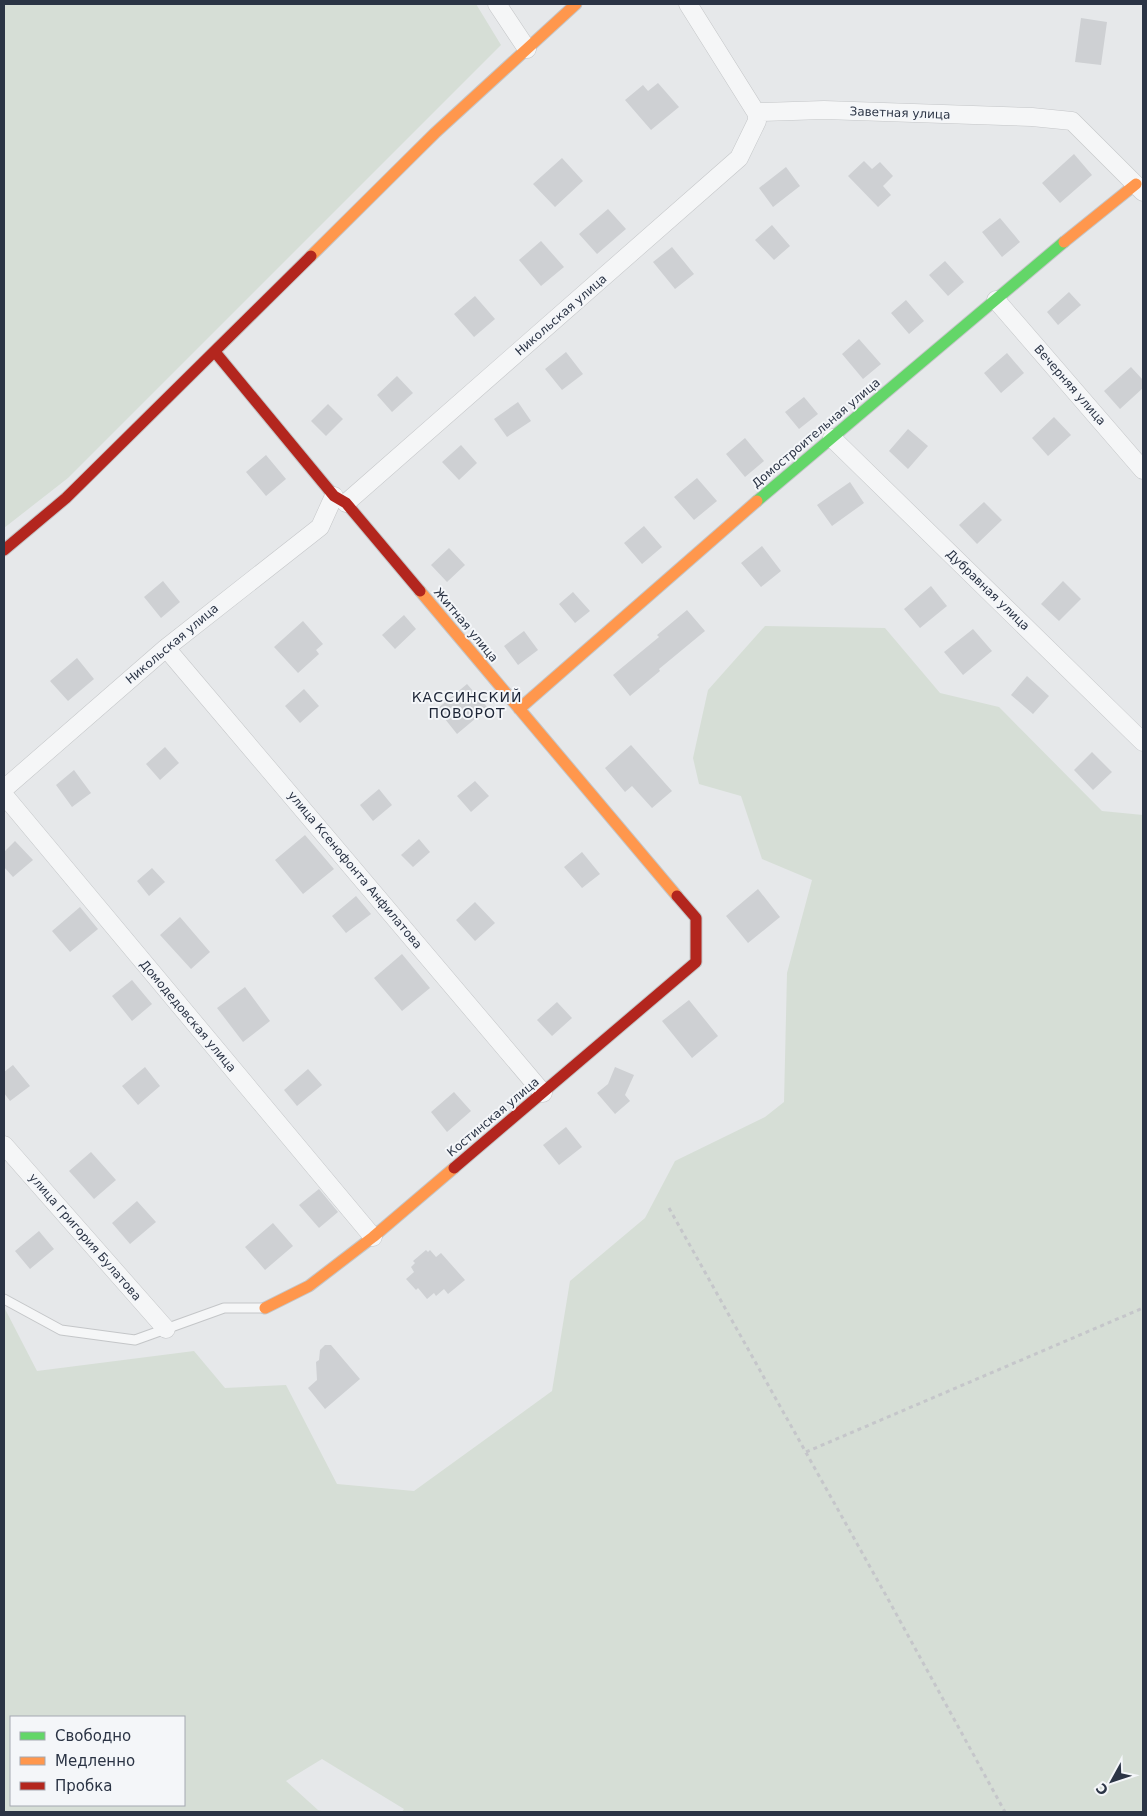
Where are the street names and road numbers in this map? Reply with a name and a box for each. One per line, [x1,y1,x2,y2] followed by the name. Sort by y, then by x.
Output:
[849,104,951,122] street label: Заветная улица
[512,272,610,358] street label: Никольская улица
[1031,342,1109,428] street label: Вечерняя улица
[749,375,883,491] street label: Домостроительная улица
[943,547,1033,633] street label: Дубравная улица
[431,585,501,665] street label: Житная улица
[123,601,221,687] street label: Никольская улица
[285,788,425,952] street label: улица Ксенофонта Анфилатова
[137,957,239,1075] street label: Домодедовская улица
[444,1075,542,1159] street label: Костинская улица
[26,1171,144,1303] street label: улица Григория Булатова

